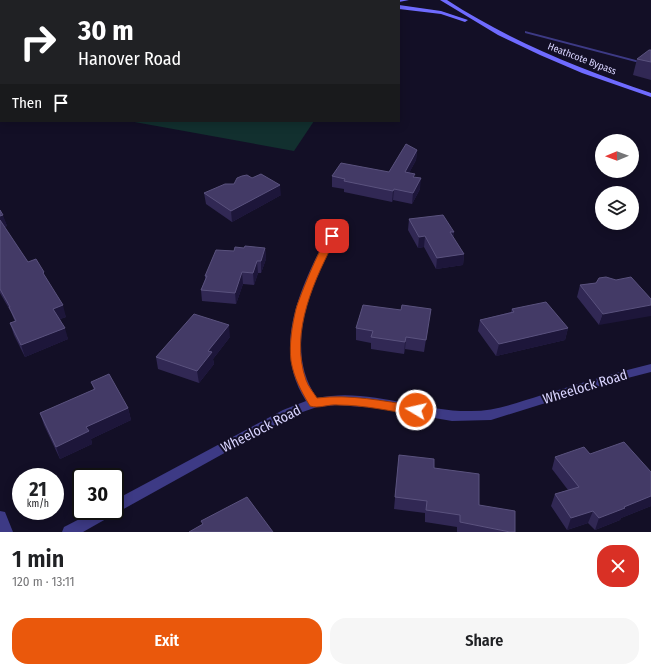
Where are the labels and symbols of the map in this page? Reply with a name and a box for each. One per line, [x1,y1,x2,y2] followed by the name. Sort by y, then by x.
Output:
[546,40,618,78] street label: Heathcote Bypass
[595,134,639,178] north arrow
[315,219,349,253] pin
[541,366,629,408] street label: Wheelock Road
[395,389,437,431] position arrow
[218,402,304,456] street label: Wheelock Road
[72,468,124,520] speed limit sign: 30

